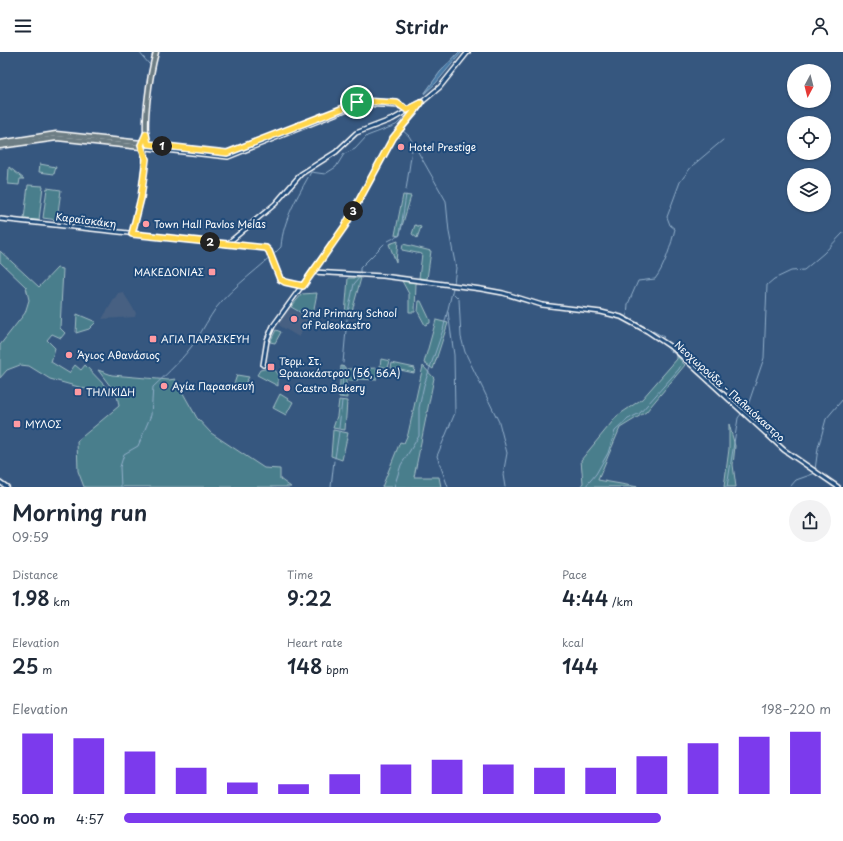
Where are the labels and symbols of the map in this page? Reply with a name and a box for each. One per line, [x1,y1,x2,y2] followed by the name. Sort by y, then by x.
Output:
[787,64,831,108] north arrow
[340,85,374,119] pin
[152,136,172,156] pin: 1
[409,139,476,154] place label: Hotel Prestige
[396,142,406,152] marker: Hotel Prestige
[343,201,363,221] pin: 3
[55,208,117,231] street label: Καραϊσκάκη
[154,216,266,231] place label: Town Hall Pavlos Melas
[141,219,151,229] marker: Town Hall Pavlos Melas
[200,232,220,252] pin: 2
[134,264,204,279] place label: ΜΑΚΕΔΟΝΙΑΣ
[207,267,217,277] marker: ΜΑΚΕΔΟΝΙΑΣ
[302,305,397,332] place label: 2nd Primary School of Paleokastro
[289,314,299,324] marker: 2nd Primary School of Paleokastro
[161,331,250,346] place label: ΑΓΙΑ ΠΑΡΑΣΚΕΥΗ
[148,334,158,344] marker: ΑΓΙΑ ΠΑΡΑΣΚΕΥΗ
[671,337,789,445] street label: Νεοχωρούδα - Παλαιόκαστρο
[77,347,160,362] place label: Άγιος Αθανάσιος
[64,350,74,360] marker: Άγιος Αθανάσιος
[279,353,401,380] place label: Τερμ. Στ. Ωραιοκάστρου (56, 56Α)
[266,362,276,372] marker: Τερμ. Στ. Ωραιοκάστρου (56, 56Α)
[172,378,254,393] place label: Αγία Παρασκευή
[295,380,366,395] place label: Castro Bakery
[159,381,169,391] marker: Αγία Παρασκευή
[282,383,292,393] marker: Castro Bakery
[86,384,135,399] place label: ΤΗΛΙΚΙΔΗ
[73,387,83,397] marker: ΤΗΛΙΚΙΔΗ
[25,416,61,431] place label: ΜΥΛΟΣ
[12,419,22,429] marker: ΜΥΛΟΣ

